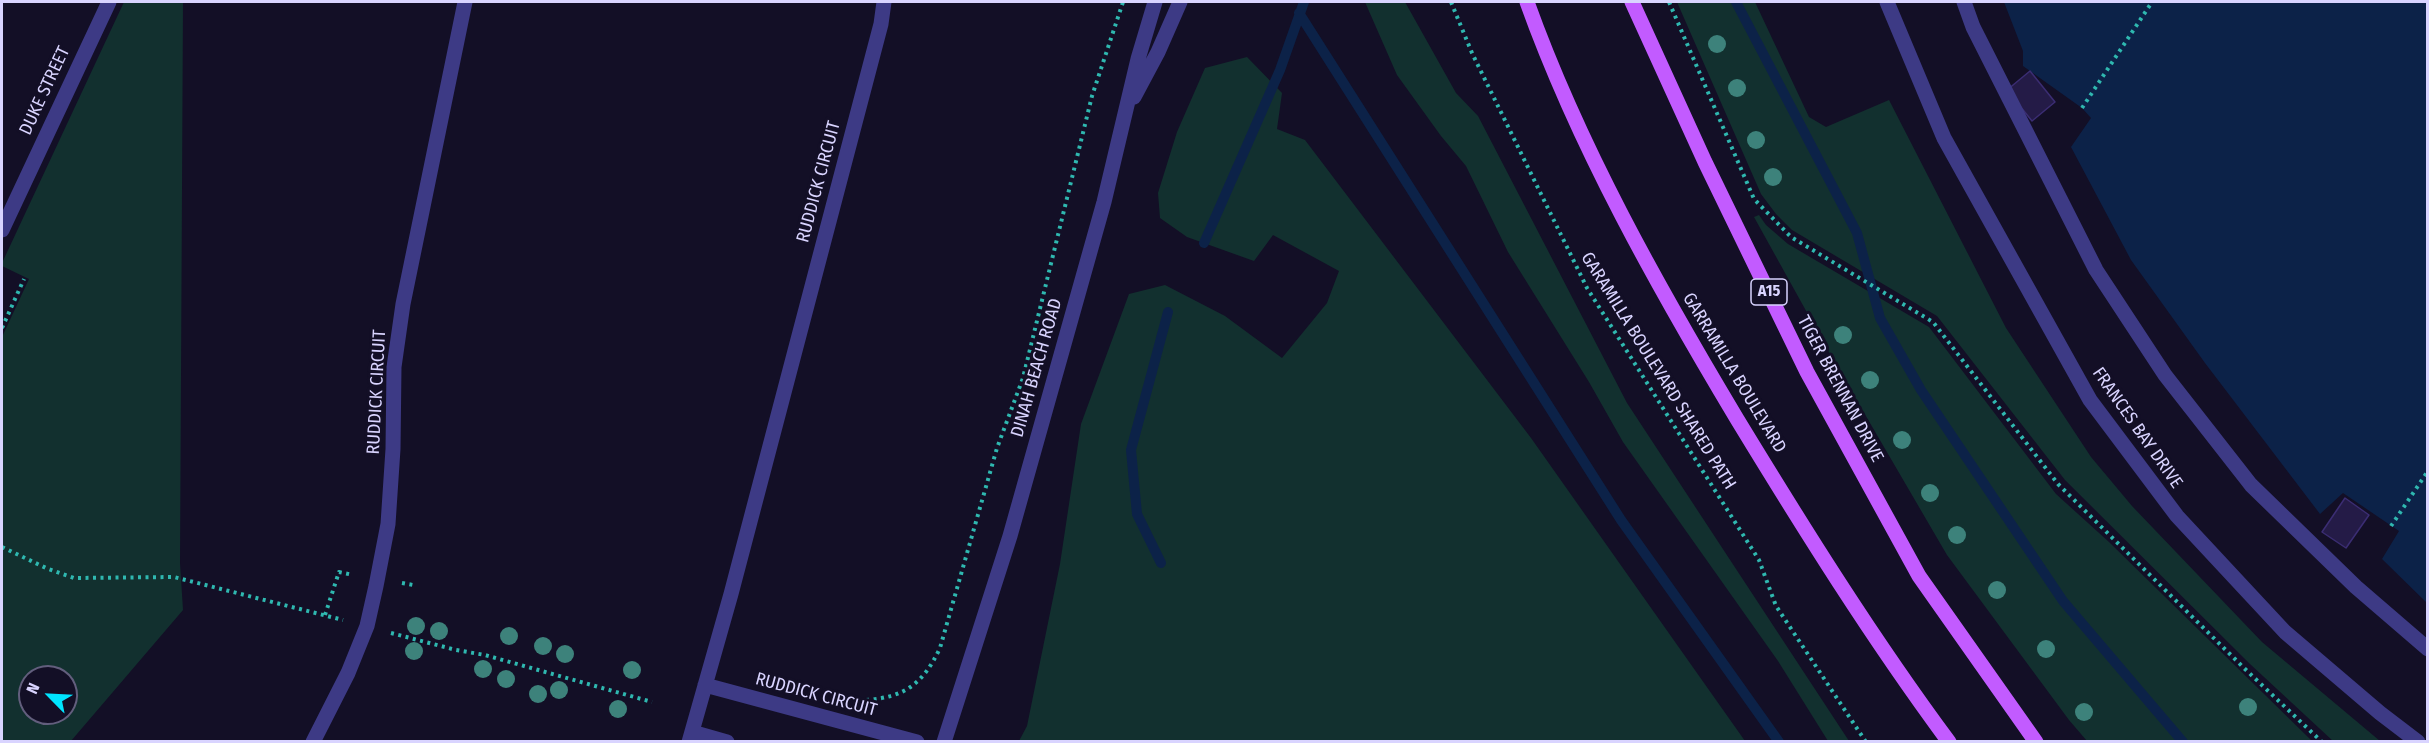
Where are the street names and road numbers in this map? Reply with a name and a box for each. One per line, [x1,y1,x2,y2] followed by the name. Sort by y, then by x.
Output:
[15,43,75,139] street label: DUKE STREET
[792,119,846,245] street label: RUDDICK CIRCUIT
[1576,248,1740,494] street label: GARAMILLA BOULEVARD SHARED PATH
[1751,279,1787,305] road number: A15
[1678,289,1790,457] street label: GARRAMILLA BOULEVARD
[1007,296,1067,440] street label: DINAH BEACH ROAD
[1792,312,1888,466] street label: TIGER BRENNAN DRIVE
[363,329,391,455] street label: RUDDICK CIRCUIT
[2087,363,2187,493] street label: FRANCES BAY DRIVE
[753,668,879,722] street label: RUDDICK CIRCUIT

